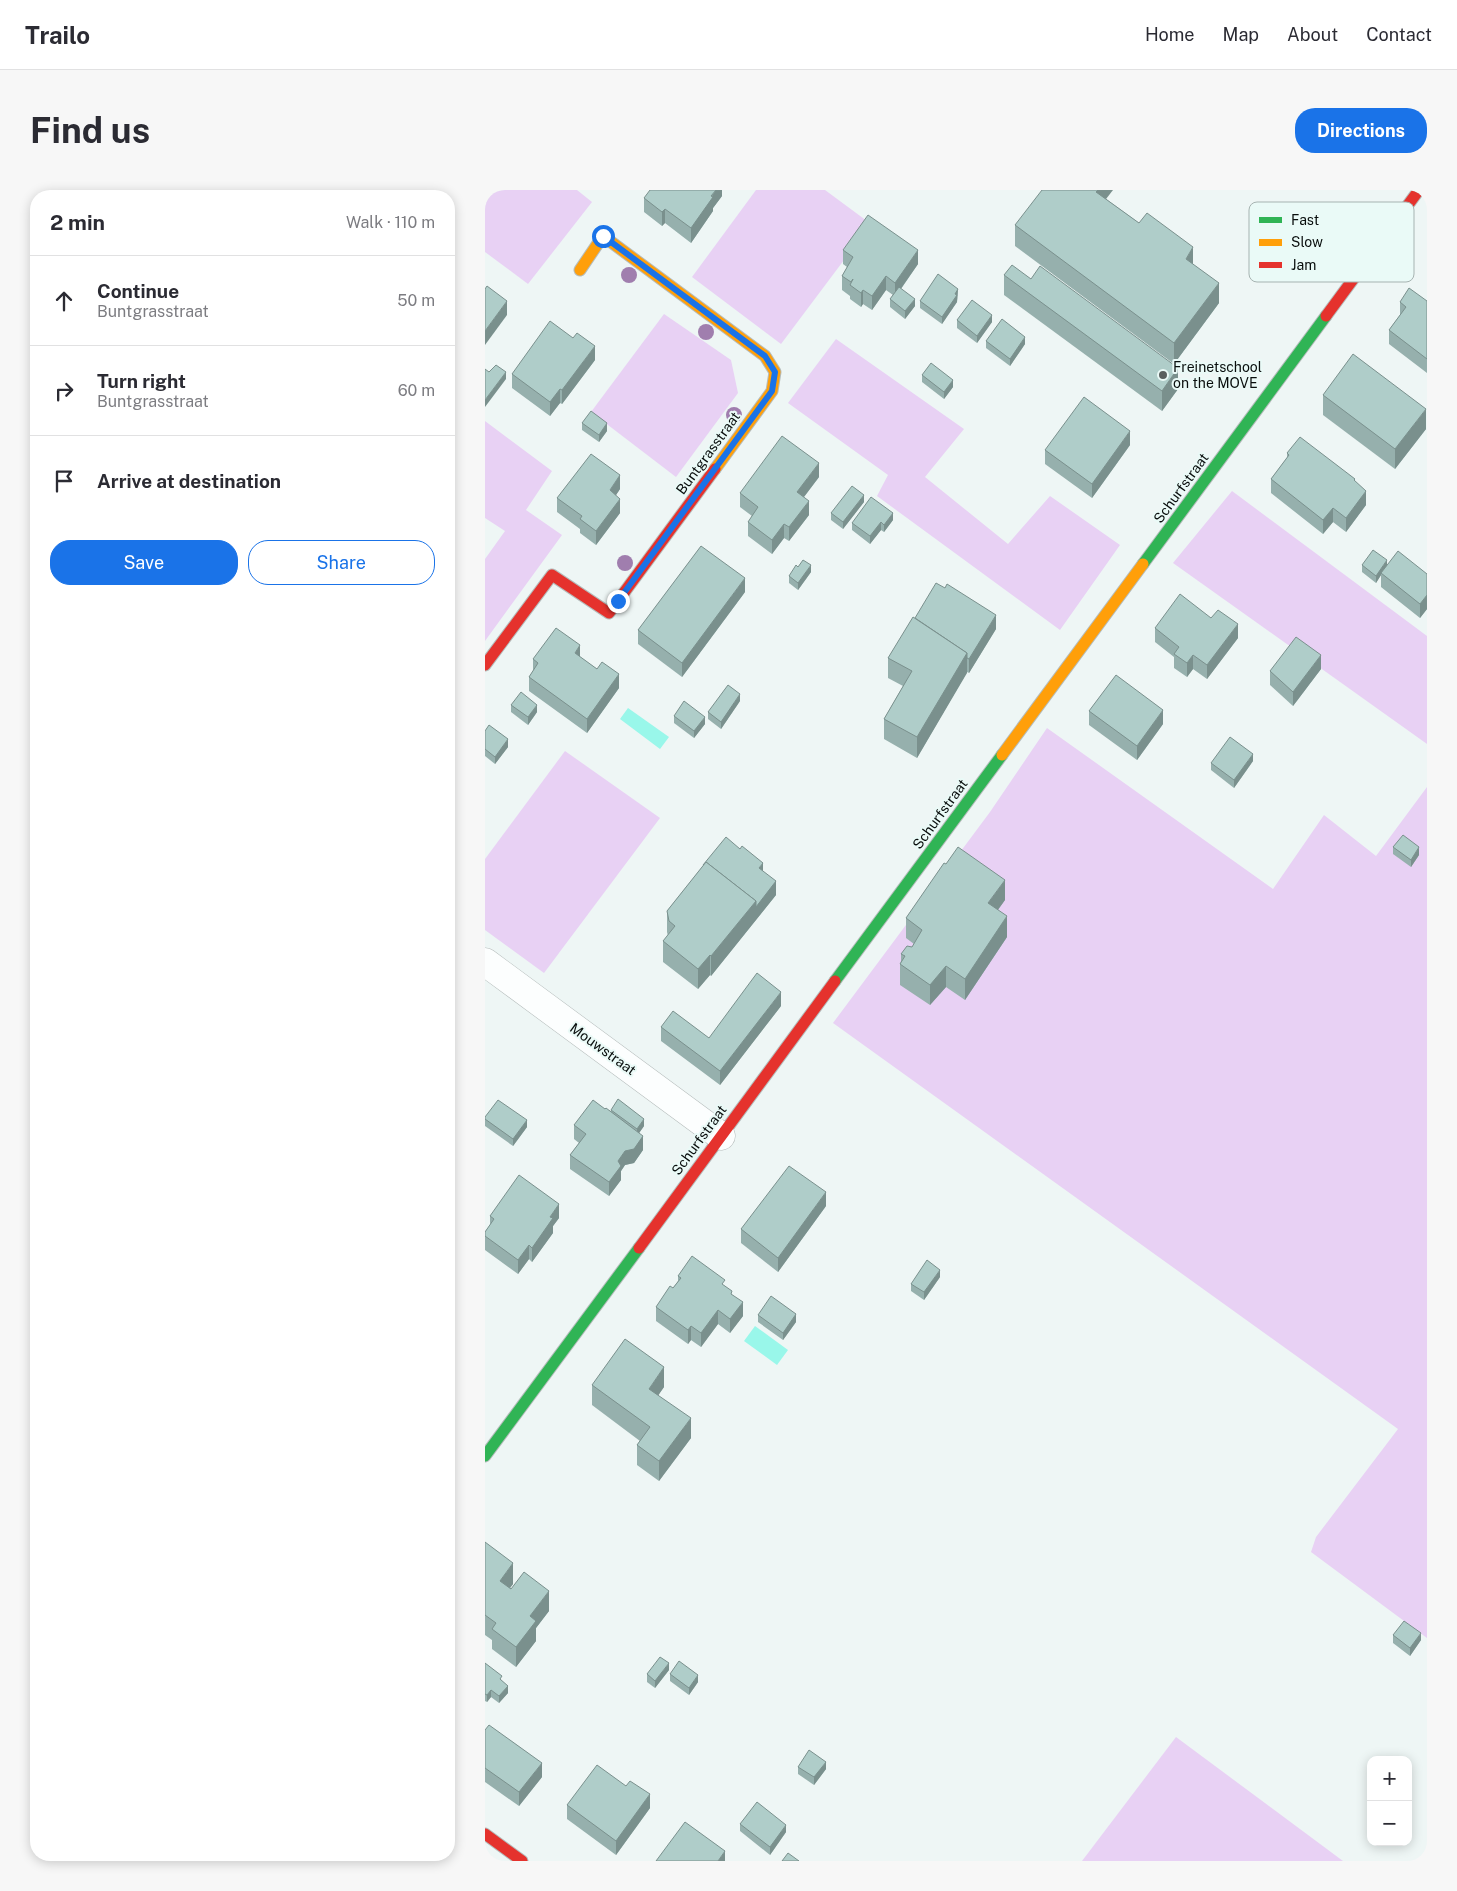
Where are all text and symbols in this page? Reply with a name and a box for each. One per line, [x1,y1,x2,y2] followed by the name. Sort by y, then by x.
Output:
[25,21,90,49] text: Trailo
[1145,24,1195,45] text: Home
[1223,24,1259,45] text: Map
[1287,24,1338,45] text: About
[1366,24,1432,45] text: Contact
[1295,108,1427,153] button: Directions
[30,110,150,151] text: Find us
[1249,202,1414,282] legend
[50,210,105,235] text: 2 min
[1291,212,1319,228] text: Fast
[346,213,435,232] text: Walk · 110 m
[592,225,615,248] route start
[1291,234,1323,250] text: Slow
[1291,257,1316,273] text: Jam
[97,280,179,302] text: Continue
[50,287,78,315] icon: ahead
[397,291,435,310] text: 50 m
[97,302,209,321] text: Buntgrasstraat
[1173,359,1262,391] place label: Freinetschool on the MOVE
[1157,369,1169,381] marker: Freinetschool on the MOVE
[97,370,186,392] text: Turn right
[50,377,78,405] icon: right
[398,381,435,400] text: 60 m
[97,392,209,411] text: Buntgrasstraat
[673,409,743,497] street label: Buntgrasstraat
[1150,450,1212,526] street label: Schurfstraat
[50,467,78,495] icon: arrive
[97,470,281,492] text: Arrive at destination
[50,540,238,585] button: Save
[248,540,435,585] button: Share
[607,590,630,613] route end
[909,776,971,852] street label: Schurfstraat
[567,1020,639,1078] street label: Mouwstraat
[668,1102,730,1178] street label: Schurfstraat
[1367,1756,1412,1846] map controls
[1367,1756,1412,1801] button: +
[1367,1801,1412,1846] button: −

